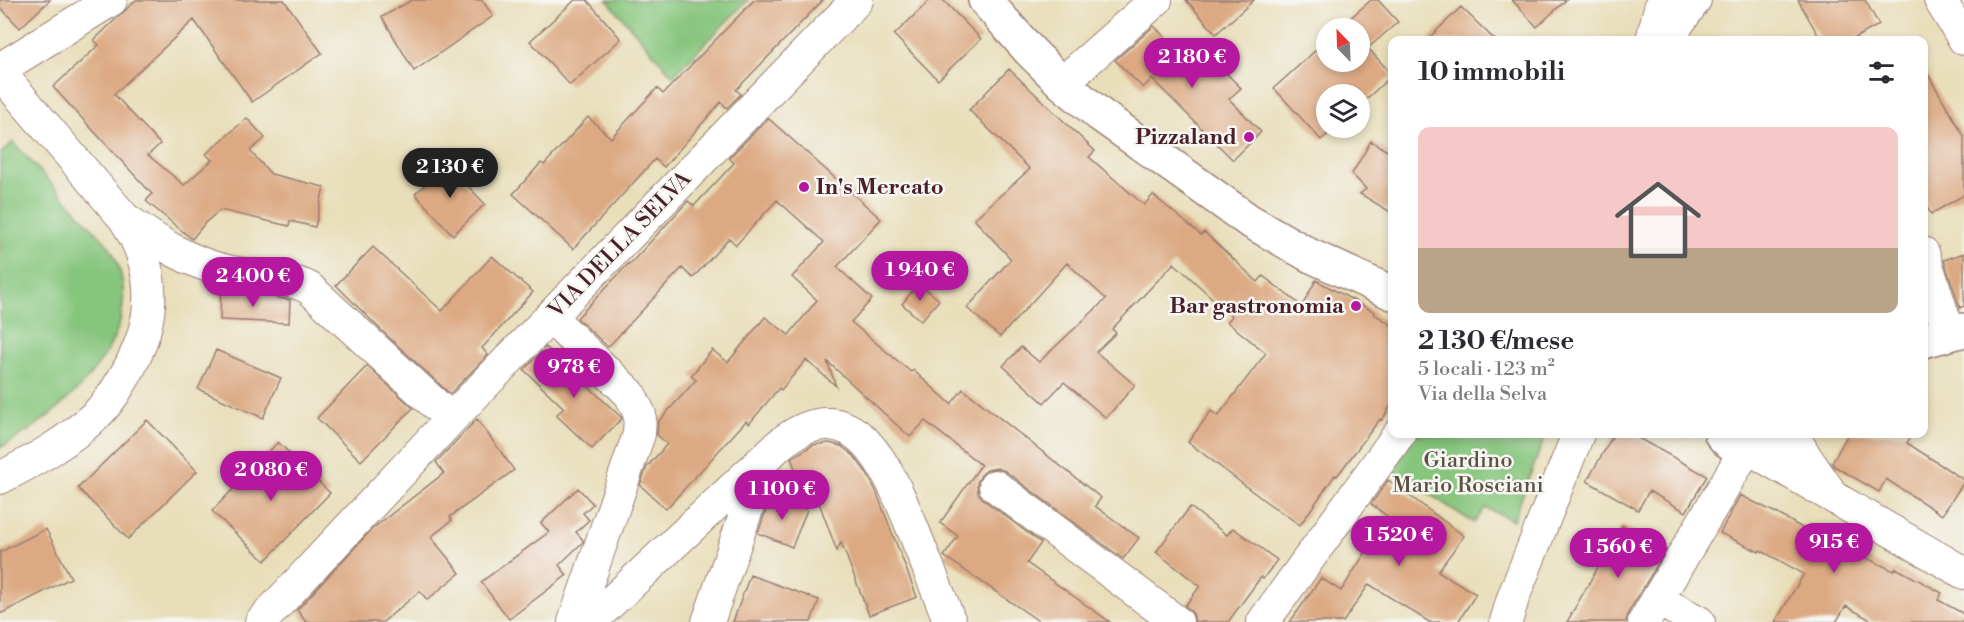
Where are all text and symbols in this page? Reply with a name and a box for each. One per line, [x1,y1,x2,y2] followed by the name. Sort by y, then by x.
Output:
[1316,18,1370,72] north arrow
[1316,18,1370,138] map controls
[1137,38,1247,89] pin: 2 180 €
[1158,45,1226,70] text: 2 180 €
[1418,56,1565,88] text: 10 immobili
[1865,56,1898,89] icon: filters
[1316,84,1370,138] button: layers
[1135,124,1237,151] place label: Pizzaland
[1242,130,1256,144] marker: Pizzaland
[395,148,505,199] pin: 2 130 €
[416,155,484,180] text: 2 130 €
[542,165,698,325] street label: VIA DELLA SELVA
[1604,166,1712,274] icon: home
[816,174,944,201] place label: In's Mercato
[797,180,811,194] marker: In's Mercato
[865,251,975,302] pin: 1 940 €
[198,257,308,308] pin: 2 400 €
[885,258,955,283] text: 1 940 €
[216,264,290,289] text: 2 400 €
[1170,293,1345,320] place label: Bar gastronomia
[1349,299,1363,313] marker: Bar gastronomia
[1418,325,1574,357] text: 2 130 €/mese
[532,348,616,399] pin: 978 €
[547,355,601,380] text: 978 €
[1418,357,1555,382] text: 5 locali · 123 m²
[1418,382,1547,407] text: Via della Selva
[1392,447,1544,499] park label: Giardino Mario Rosciani
[216,451,326,502] pin: 2 080 €
[234,458,308,483] text: 2 080 €
[727,470,837,521] pin: 1 100 €
[748,477,816,502] text: 1 100 €
[1344,516,1454,567] pin: 1 520 €
[1365,523,1433,548] text: 1 520 €
[1792,523,1876,574] pin: 915 €
[1563,528,1673,579] pin: 1 560 €
[1809,530,1859,555] text: 915 €
[1584,535,1652,560] text: 1 560 €

